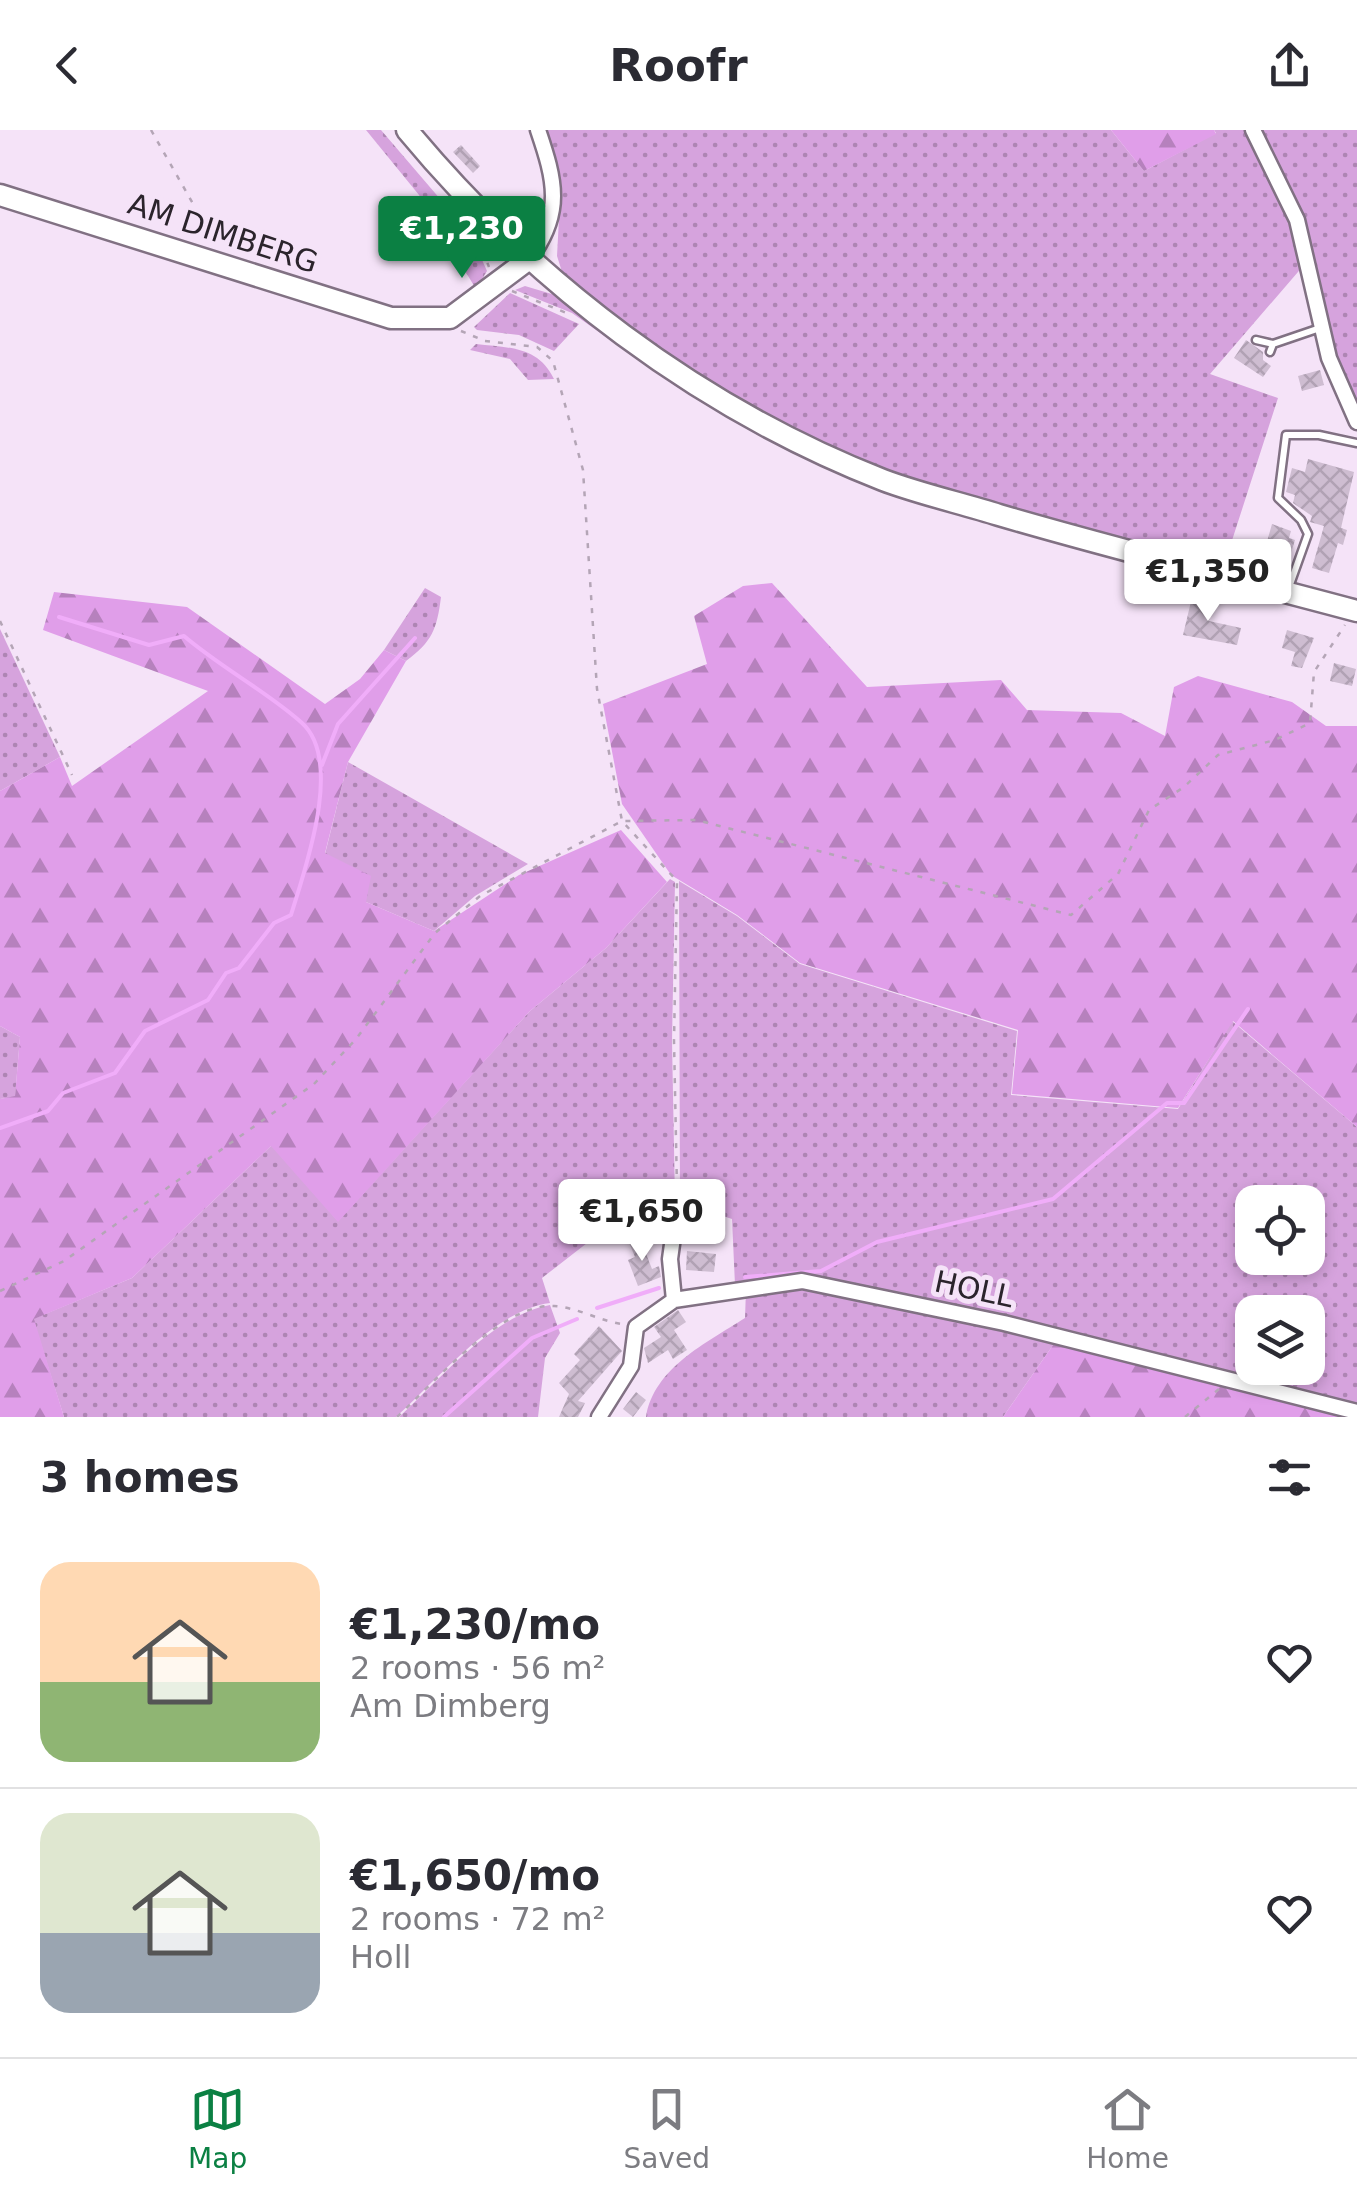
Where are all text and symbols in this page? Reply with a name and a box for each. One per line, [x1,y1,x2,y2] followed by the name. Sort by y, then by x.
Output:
[40,38,95,93] icon: back
[1262,38,1317,93] icon: share
[609,39,748,92] text: Roofr
[124,186,322,280] street label: AM DIMBERG
[381,196,543,281] pin: €1,230
[400,209,524,247] text: €1,230
[1127,539,1289,624] pin: €1,350
[1146,552,1270,590] text: €1,350
[561,1179,723,1264] pin: €1,650
[1235,1185,1325,1385] map controls
[1235,1185,1325,1275] button: locate
[580,1192,704,1230] text: €1,650
[931,1264,1017,1314] street label: HOLL
[1235,1295,1325,1385] button: layers
[1262,1450,1317,1505] icon: filters
[40,1453,240,1502] text: 3 homes
[350,1600,600,1649] text: €1,230/mo
[120,1602,240,1722] icon: home
[1262,1635,1317,1690] icon: heart
[350,1649,605,1687] text: 2 rooms · 56 m²
[350,1687,551,1725] text: Am Dimberg
[350,1851,600,1900] text: €1,650/mo
[120,1853,240,1973] icon: home
[1262,1886,1317,1941] icon: heart
[350,1900,605,1938] text: 2 rooms · 72 m²
[350,1938,411,1976] text: Holl
[188,2082,247,2175] tab: Map
[623,2082,710,2175] tab: Saved
[1086,2082,1169,2175] tab: Home

